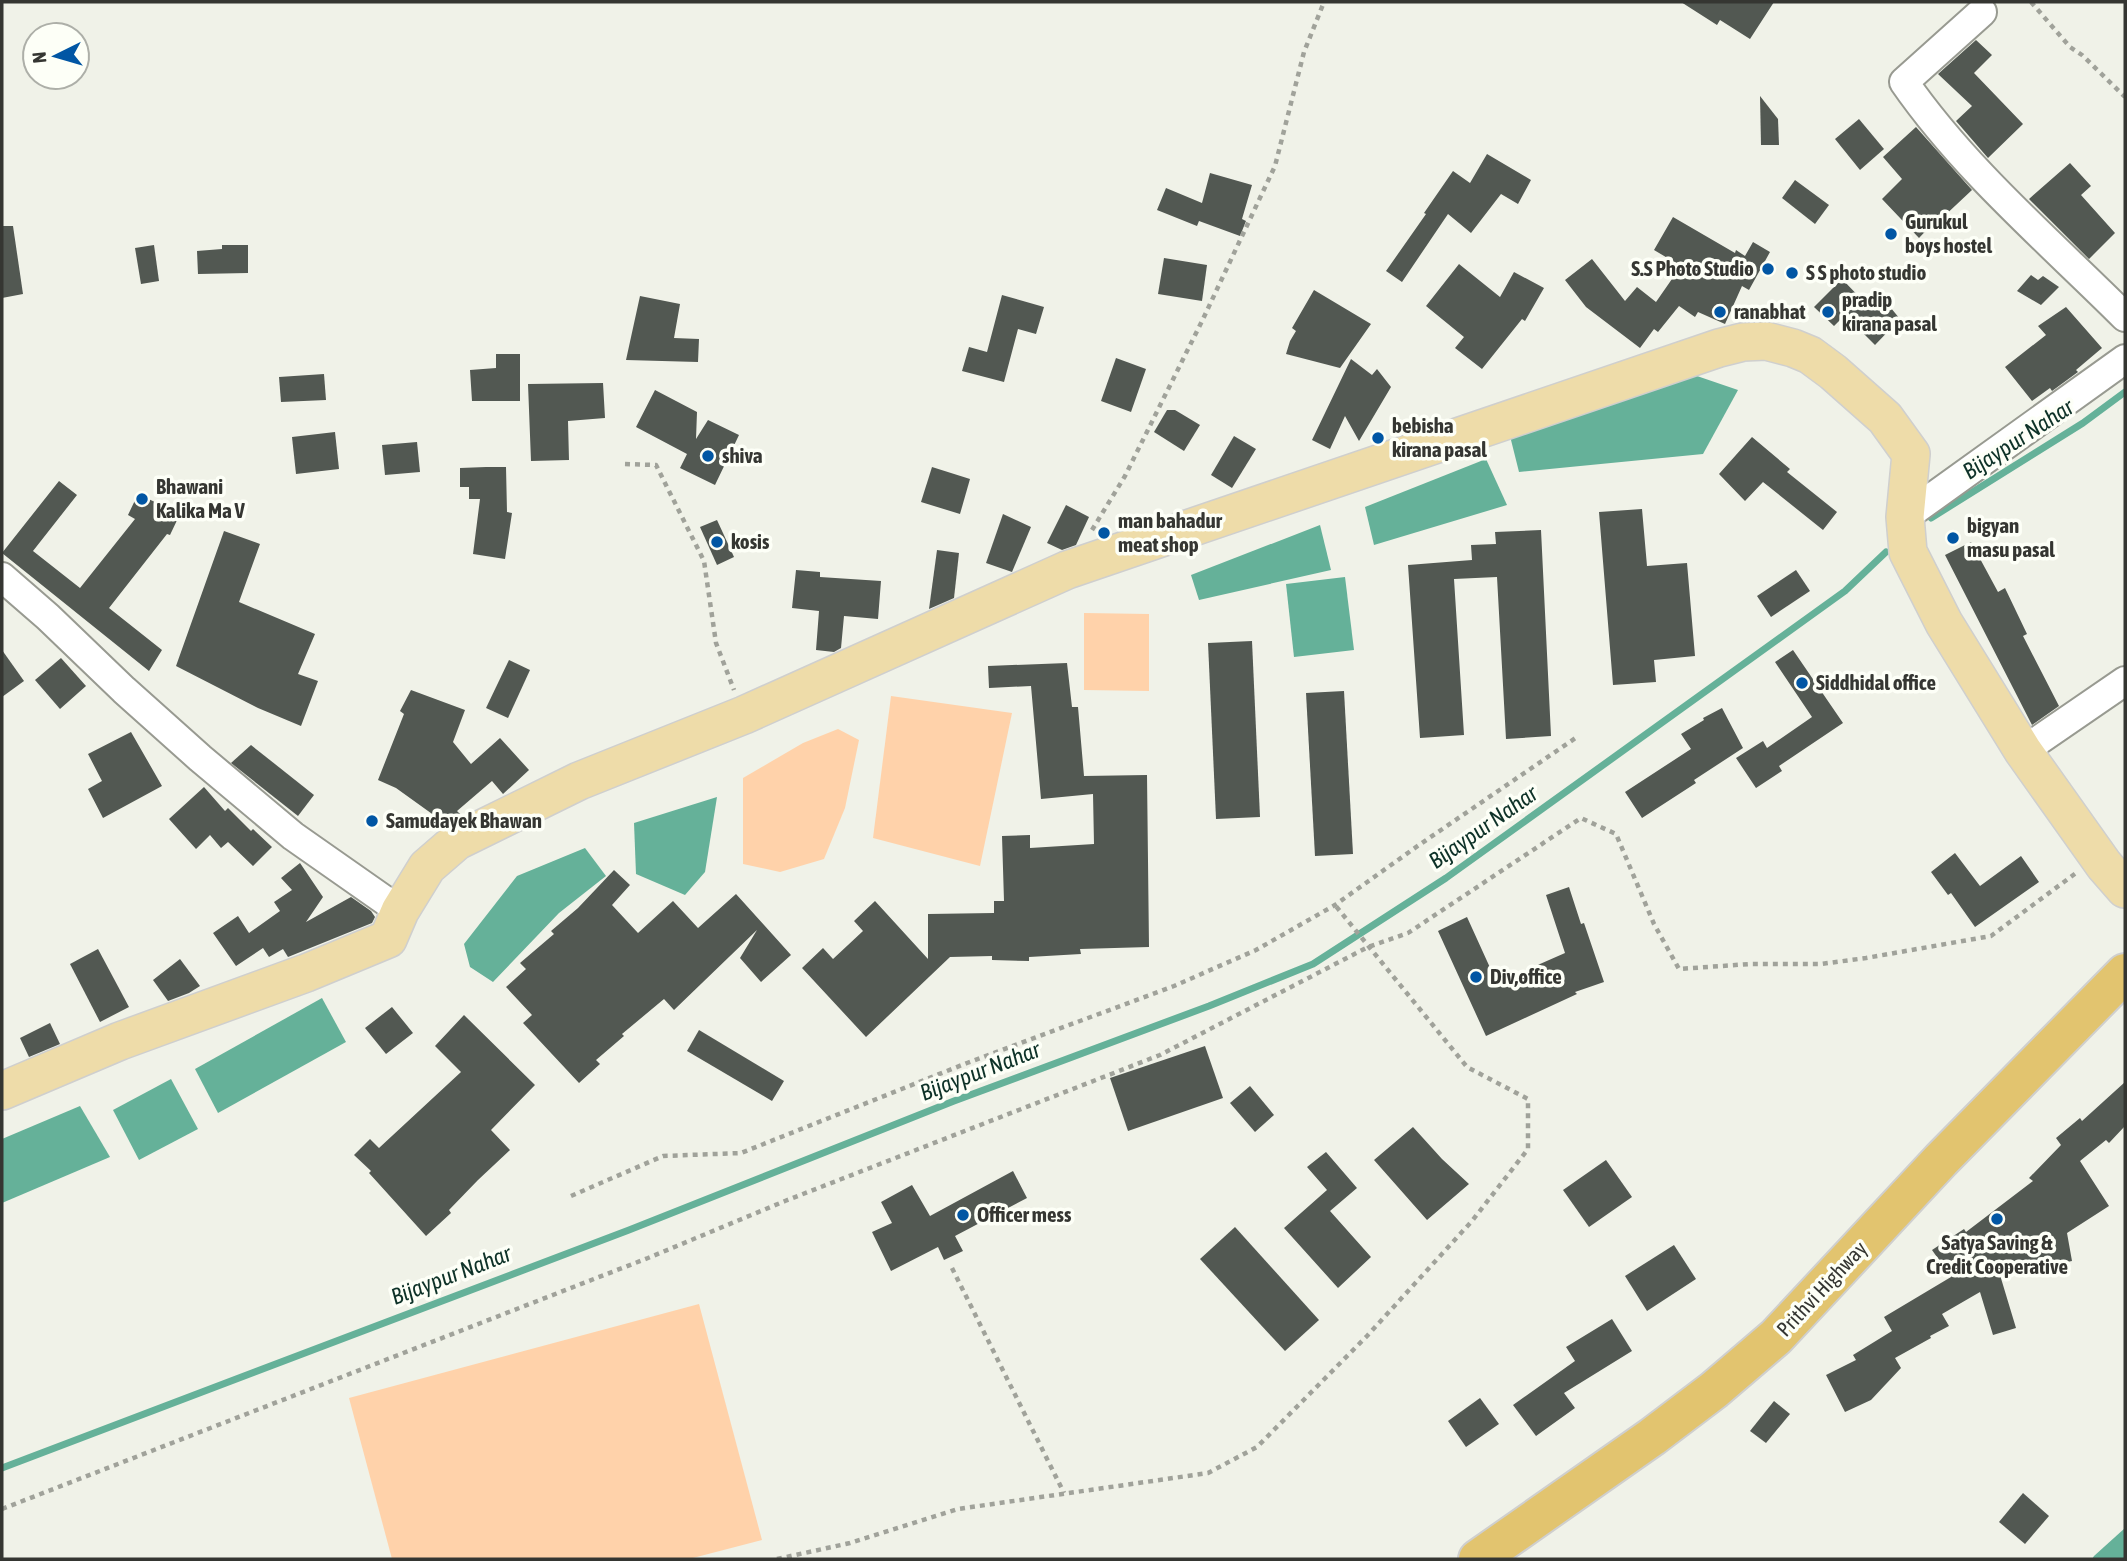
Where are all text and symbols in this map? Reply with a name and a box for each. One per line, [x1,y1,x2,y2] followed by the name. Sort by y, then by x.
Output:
[21,21,91,91] north arrow
[28,51,51,64] text: N
[1905,209,1992,257] place label: Gurukul boys hostel
[1883,226,1899,242] marker: Gurukul boys hostel
[1631,256,1754,280] place label: S.S Photo Studio
[1806,260,1926,284] place label: S S photo studio
[1760,261,1776,277] marker: S.S Photo Studio
[1784,265,1800,281] marker: S S photo studio
[1842,287,1937,335] place label: pradip kirana pasal
[1734,299,1805,323] place label: ranabhat
[1712,304,1728,320] marker: ranabhat
[1820,304,1836,320] marker: pradip kirana pasal
[1958,393,2079,484] water label: Bijaypur Nahar
[1392,413,1487,461] place label: bebisha kirana pasal
[1370,430,1386,446] marker: bebisha kirana pasal
[722,443,763,467] place label: shiva
[700,448,716,464] marker: shiva
[156,474,246,522] place label: Bhawani Kalika Ma V
[134,491,150,507] marker: Bhawani Kalika Ma V
[1118,508,1223,556] place label: man bahadur meat shop
[1967,513,2055,561] place label: bigyan masu pasal
[1096,525,1112,541] marker: man bahadur meat shop
[731,529,770,553] place label: kosis
[1945,530,1961,546] marker: bigyan masu pasal
[709,534,725,550] marker: kosis
[1816,670,1936,694] place label: Siddhidal office
[1794,675,1810,691] marker: Siddhidal office
[1424,779,1543,874] water label: Bijaypur Nahar
[386,808,542,832] place label: Samudayek Bhawan
[364,813,380,829] marker: Samudayek Bhawan
[1490,964,1562,988] place label: Div,office
[1468,969,1484,985] marker: Div,office
[916,1036,1045,1106] water label: Bijaypur Nahar
[977,1202,1072,1226] place label: Officer mess
[955,1207,971,1223] marker: Officer mess
[1989,1211,2005,1227] marker: Satya Saving & Credit Cooperative
[1926,1230,2068,1278] place label: Satya Saving & Credit Cooperative
[1771,1236,1872,1341] street label: Prithvi Highway
[387,1240,516,1310] water label: Bijaypur Nahar

